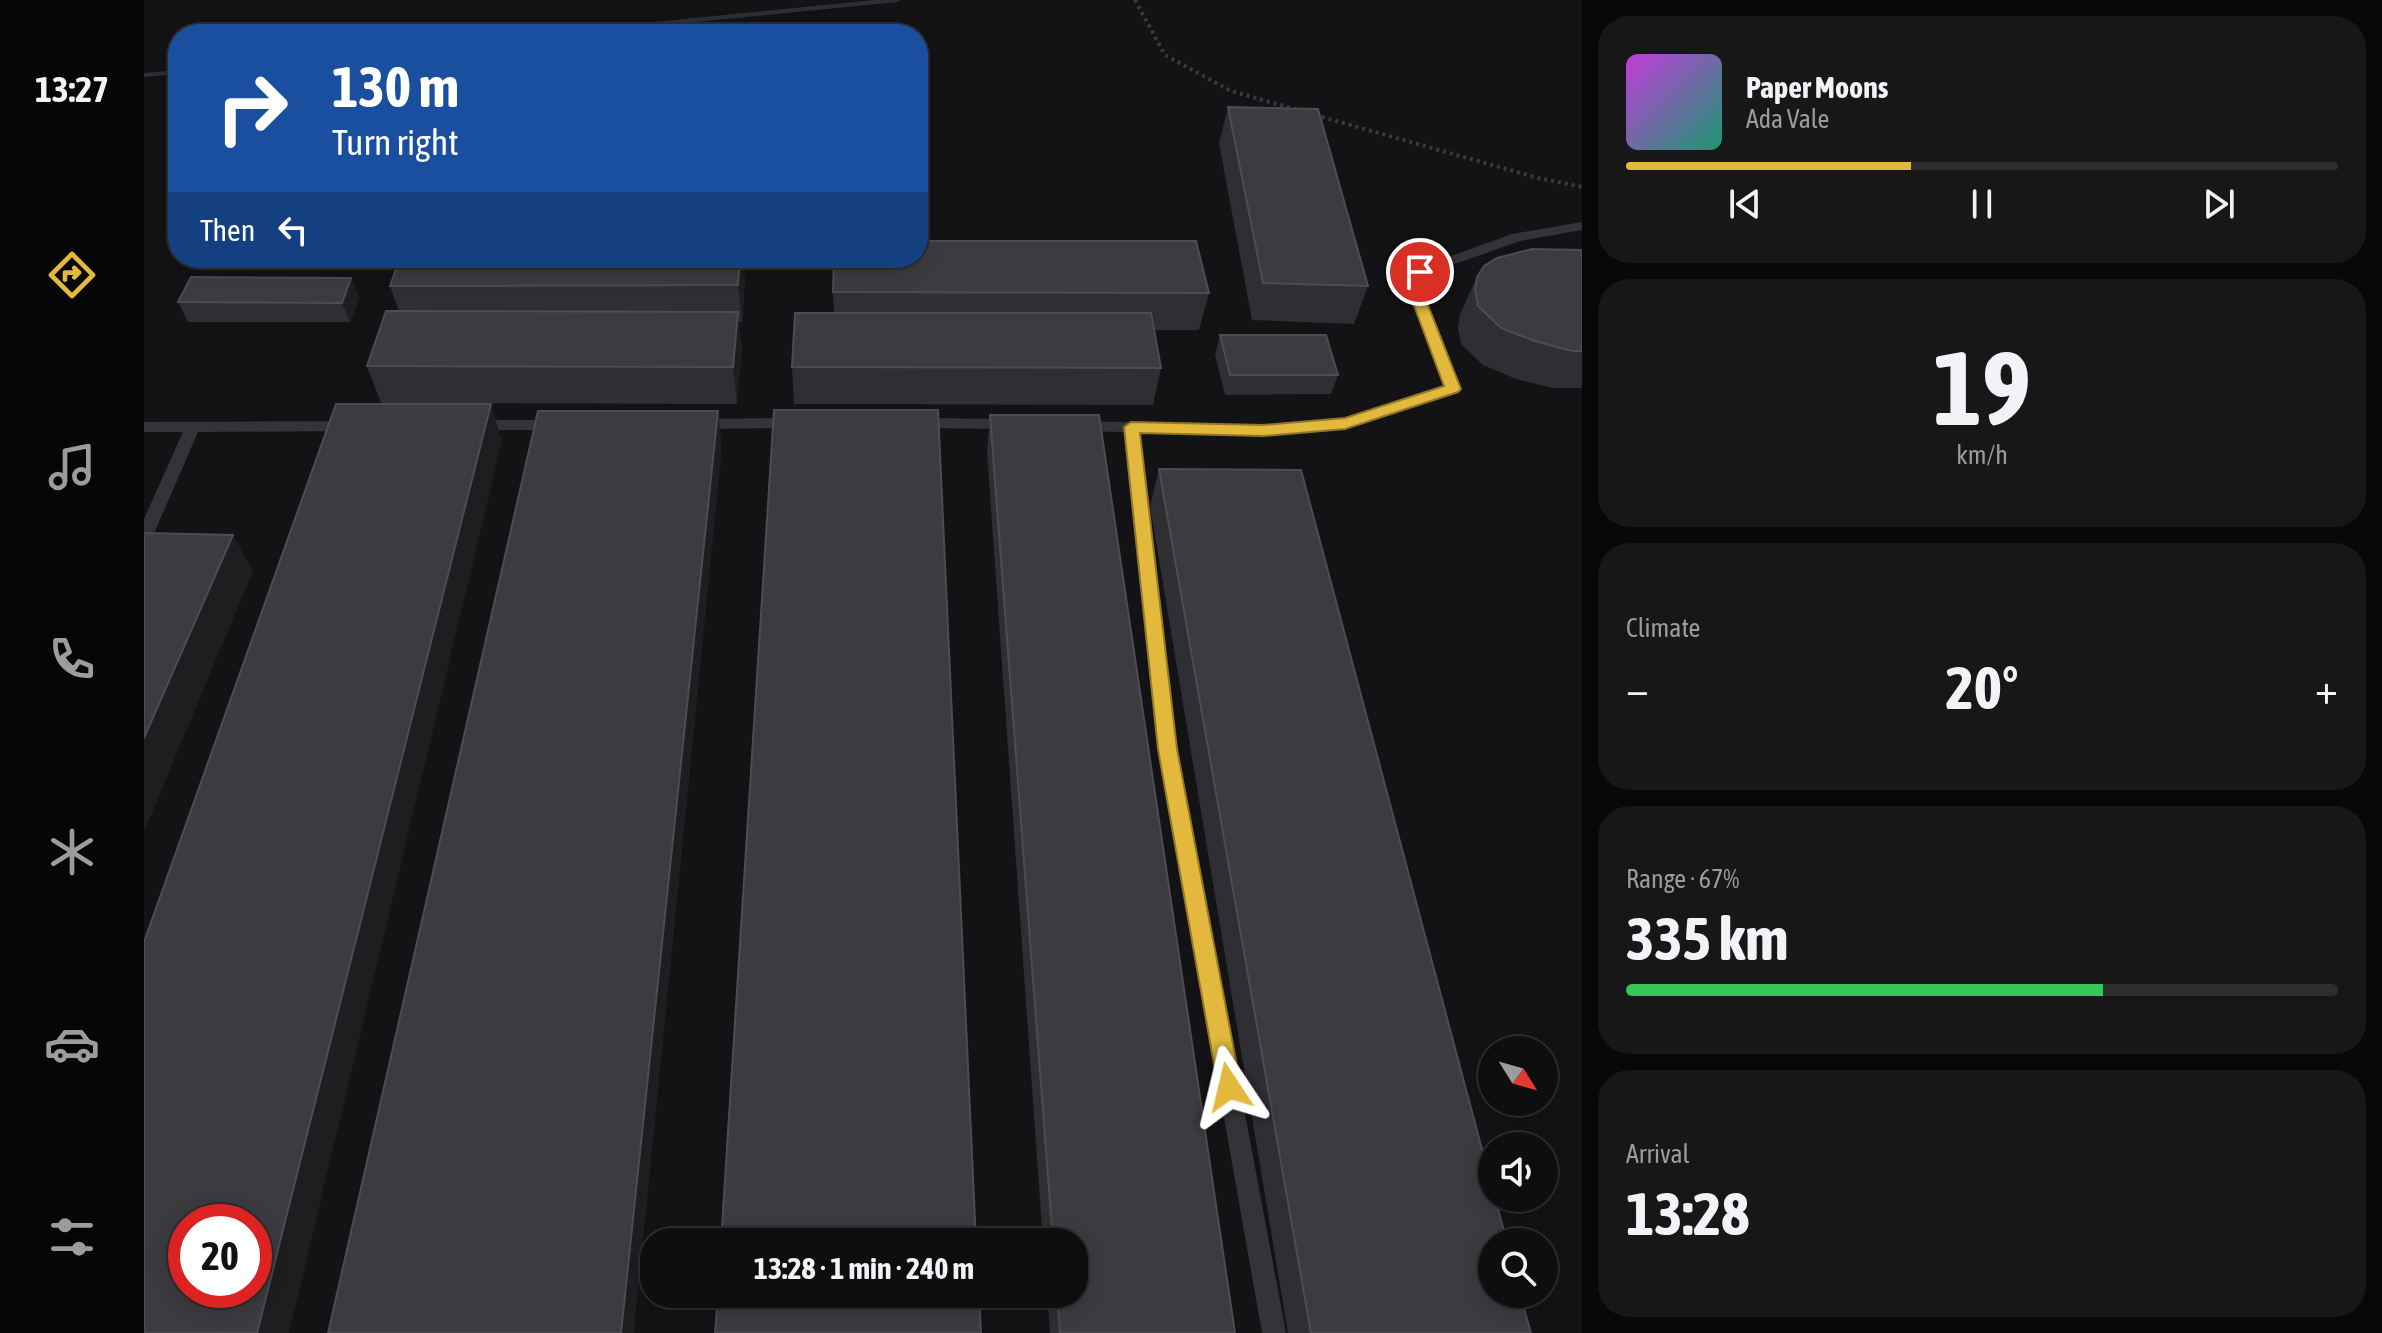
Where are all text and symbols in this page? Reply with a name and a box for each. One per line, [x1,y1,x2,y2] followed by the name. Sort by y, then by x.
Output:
[332,55,459,119] text: 130 m
[200,56,304,160] icon: right
[35,68,109,110] text: 13:27
[1746,70,1888,104] text: Paper Moons
[1746,104,1829,134] text: Ada Vale
[332,121,459,163] text: Turn right
[1723,182,1767,226] icon: previous
[1960,182,2004,226] icon: pause
[2197,182,2241,226] icon: next
[271,208,315,252] icon: left
[200,213,255,247] text: Then
[1386,238,1454,306] pin
[44,247,100,303] icon: directions
[1398,250,1442,294] icon: arrive
[1933,328,2031,447] text: 19
[44,439,100,495] icon: music
[1956,440,2008,470] text: km/h
[1626,613,1700,643] text: Climate
[44,631,100,687] icon: phone
[1946,653,2018,722] text: 20°
[1626,663,1649,713] text: −
[2315,663,2338,713] text: +
[44,824,100,880] icon: climate
[1626,864,1739,894] text: Range · 67%
[1626,904,1788,973] text: 335 km
[44,1016,100,1072] icon: car
[1478,1036,1558,1116] north arrow
[1478,1036,1558,1308] map controls
[1187,1045,1271,1129] position arrow
[1478,1132,1558,1212] button: sound
[1626,1139,1690,1169] text: Arrival
[1626,1179,1749,1248] text: 13:28
[168,1204,272,1308] speed limit sign: 20
[44,1209,100,1265] icon: filters
[1478,1228,1558,1308] button: search
[754,1251,974,1285] text: 13:28 · 1 min · 240 m

